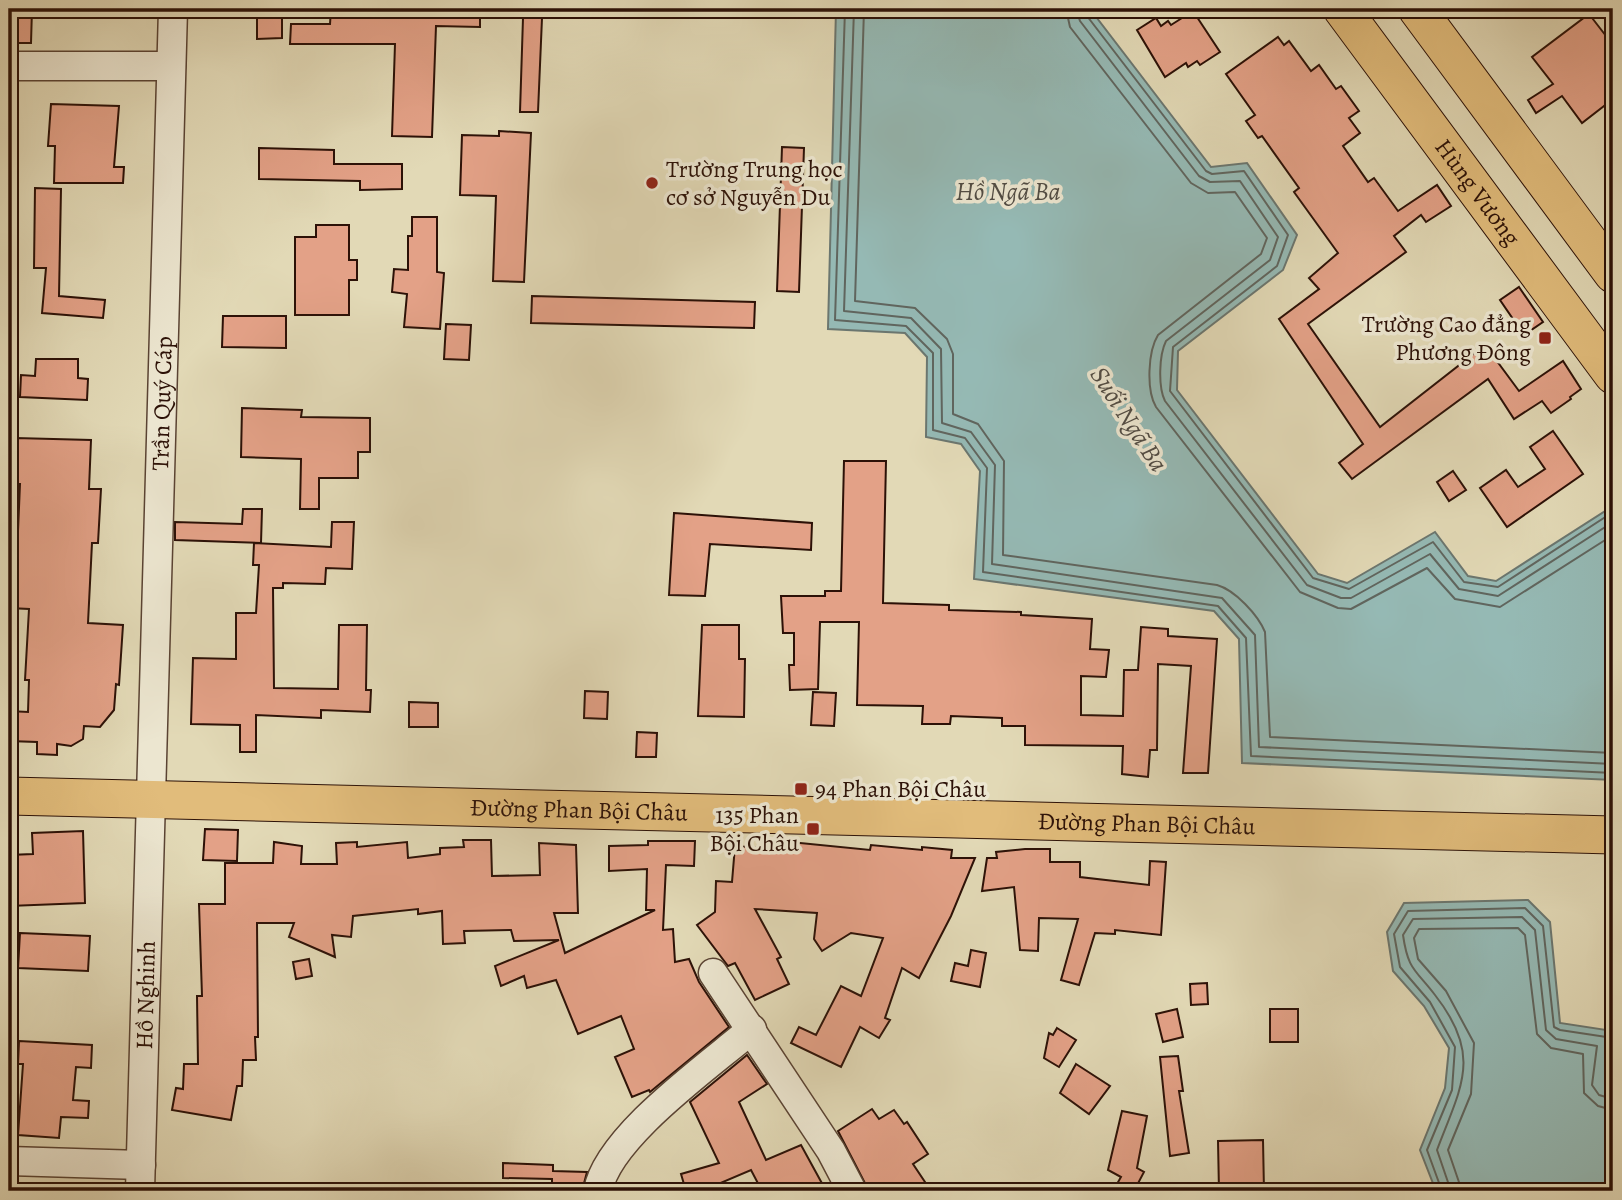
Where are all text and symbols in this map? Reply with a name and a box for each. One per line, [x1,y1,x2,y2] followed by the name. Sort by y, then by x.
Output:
[1427,132,1528,252] street label: Hùng Vương
[666,153,843,213] place label: Trường Trung học cơ sở Nguyễn Du
[955,174,1061,209] water label: Hồ Ngã Ba
[644,175,660,191] marker: Trường Trung học cơ sở Nguyễn Du
[1362,308,1531,368] place label: Trường Cao đẳng Phương Đông
[1537,330,1553,346] marker: Trường Cao đẳng Phương Đông
[144,336,180,471] street label: Trần Quý Cáp
[1082,360,1176,478] water label: Suối Ngã Ba
[815,773,986,805] place label: 94 Phan Bội Châu
[793,781,809,797] marker: 94 Phan Bội Châu
[470,791,688,828] street label: Đường Phan Bội Châu
[709,799,799,859] place label: 135 Phan Bội Châu
[1038,805,1256,842] street label: Đường Phan Bội Châu
[805,821,821,837] marker: 135 Phan Bội Châu
[128,940,163,1050] street label: Hồ Nghinh

